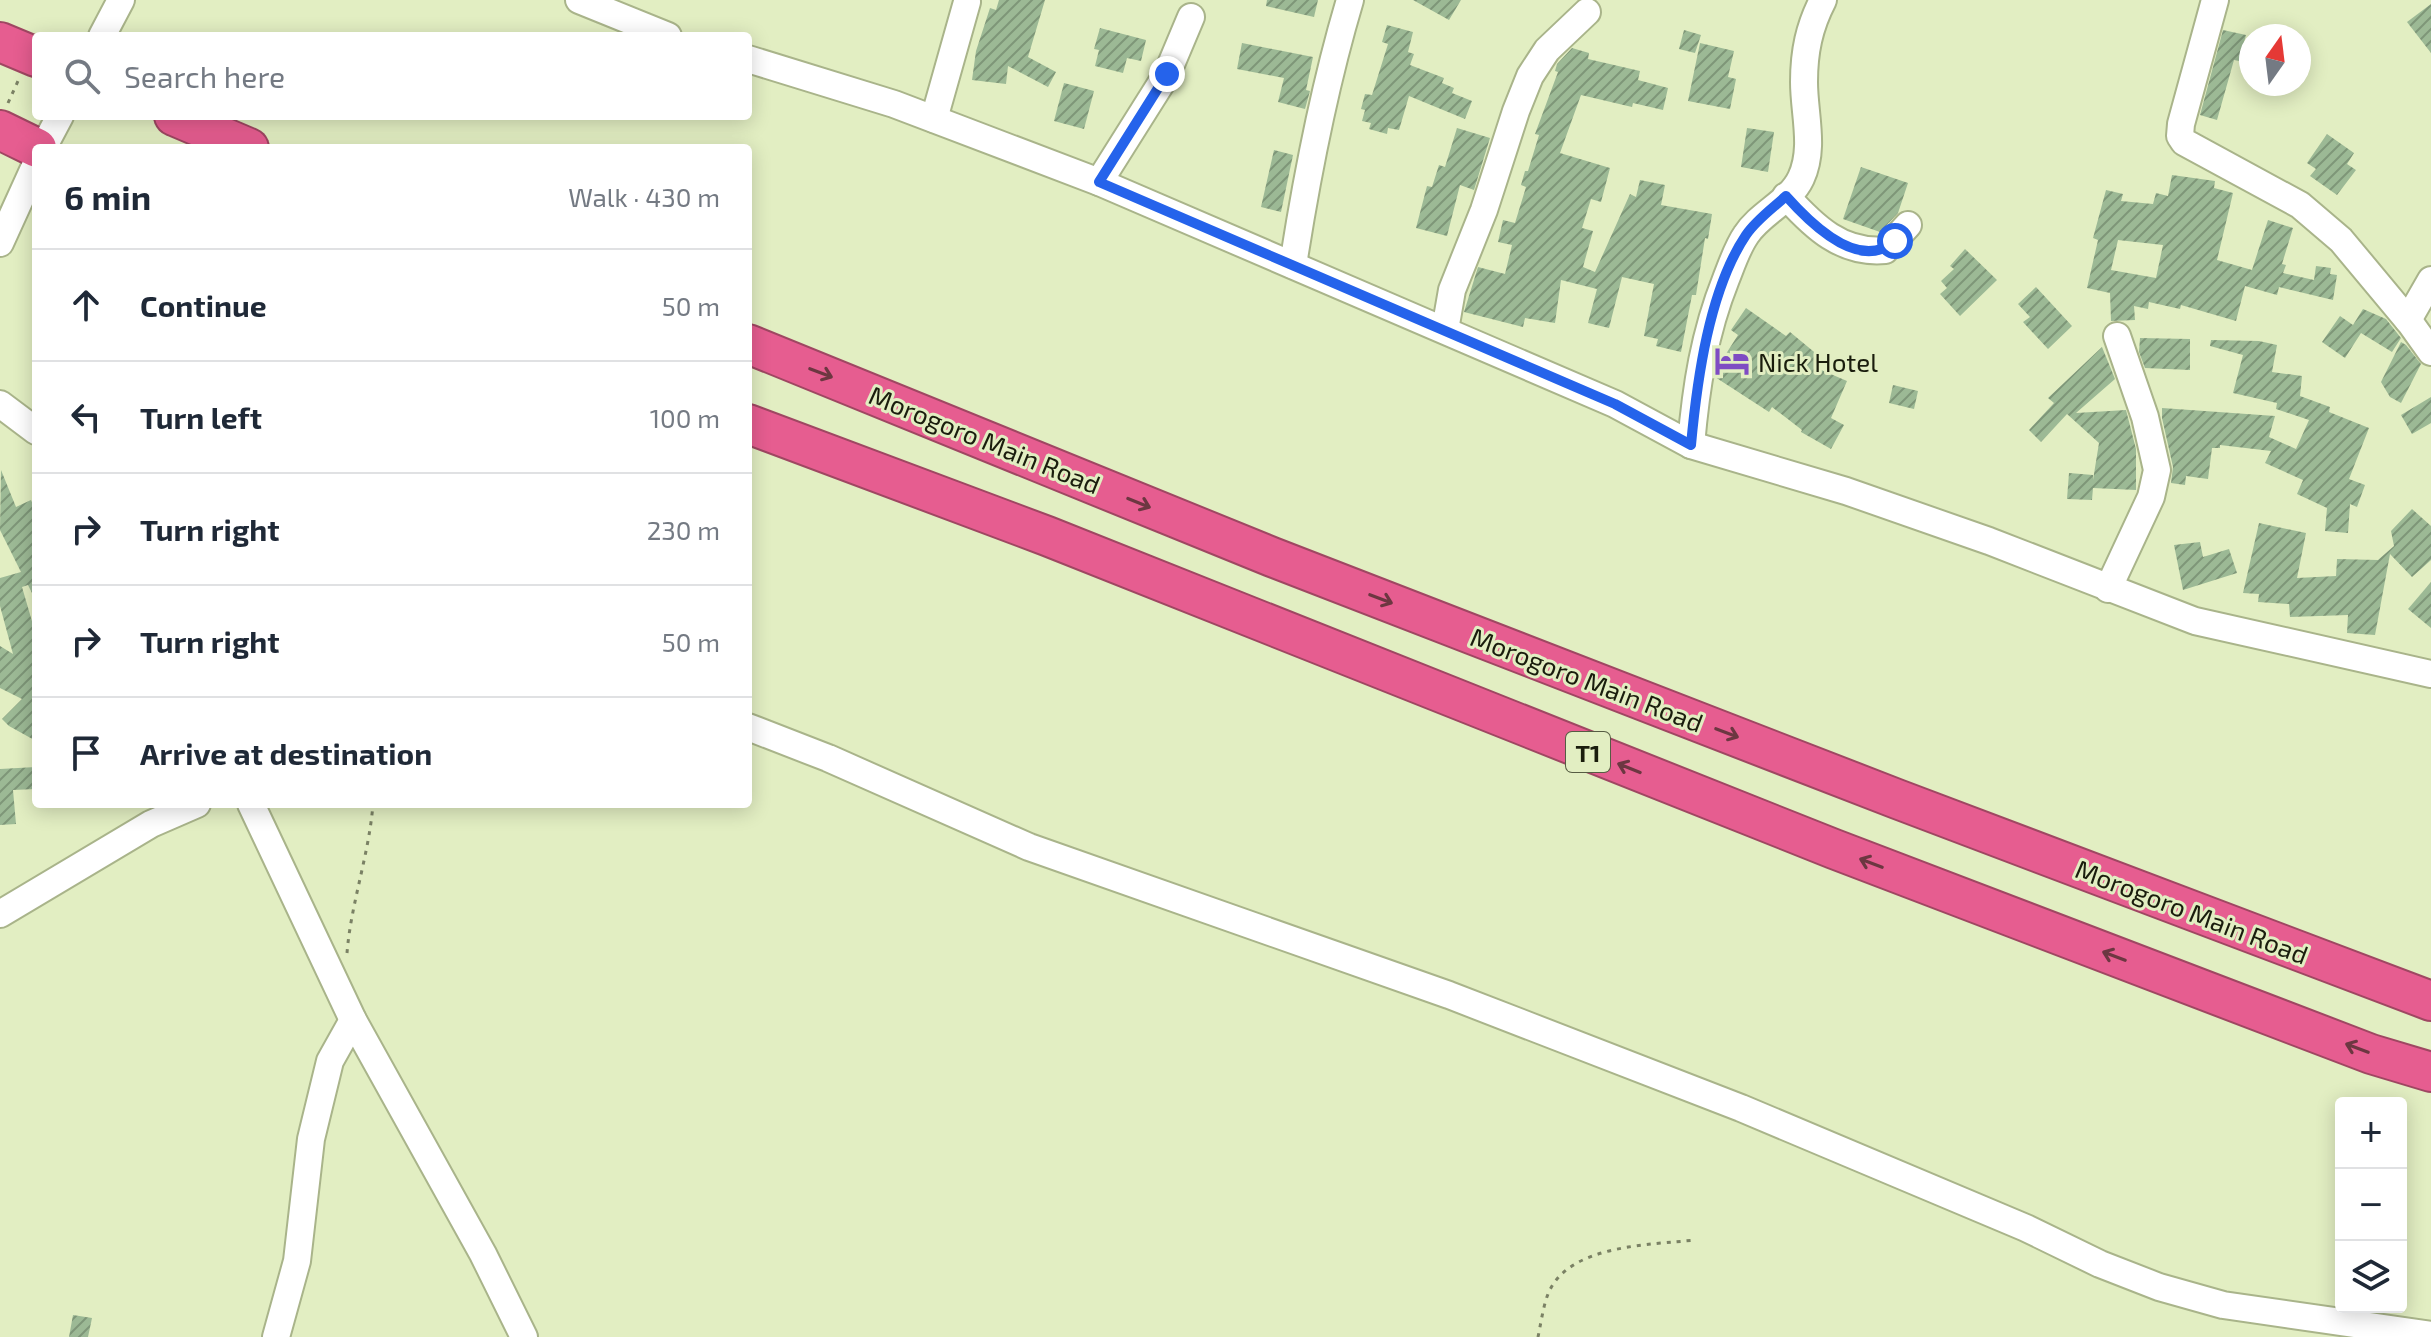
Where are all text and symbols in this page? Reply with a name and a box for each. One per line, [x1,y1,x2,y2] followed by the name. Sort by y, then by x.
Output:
[2239,24,2311,96] north arrow
[32,32,752,120] search box
[60,54,104,98] icon: search
[1149,56,1185,92] route end
[124,58,285,94] text: Search here
[64,176,151,217] text: 6 min
[568,181,720,212] text: Walk · 430 m
[1877,223,1913,259] route start
[64,283,108,327] icon: ahead
[140,287,267,323] text: Continue
[662,290,720,321] text: 50 m
[1713,342,1751,380] hotel icon: Nick Hotel
[1758,346,1878,377] place label: Nick Hotel
[808,367,833,381] one-way arrow
[865,378,1105,500] street label: Morogoro Main Road
[64,395,108,439] icon: left
[140,399,262,435] text: Turn left
[650,402,720,433] text: 100 m
[1126,496,1151,511] one-way arrow
[64,507,108,551] icon: right
[140,511,280,547] text: Turn right
[647,514,720,545] text: 230 m
[1368,593,1392,607] one-way arrow
[64,619,108,663] icon: right
[1466,620,1708,738] street label: Morogoro Main Road
[140,623,280,659] text: Turn right
[662,626,720,657] text: 50 m
[1715,727,1739,741] one-way arrow
[64,731,108,775] icon: arrive
[1566,732,1610,772] road number: T1
[140,735,432,771] text: Arrive at destination
[1617,760,1642,774] one-way arrow
[2071,852,2313,970] street label: Morogoro Main Road
[1859,855,1884,869] one-way arrow
[2102,948,2127,962] one-way arrow
[2345,1040,2370,1054] one-way arrow
[2335,1097,2407,1313] map controls
[2335,1097,2407,1169] button: +
[2335,1169,2407,1241] button: −
[2335,1241,2407,1313] button: layers

